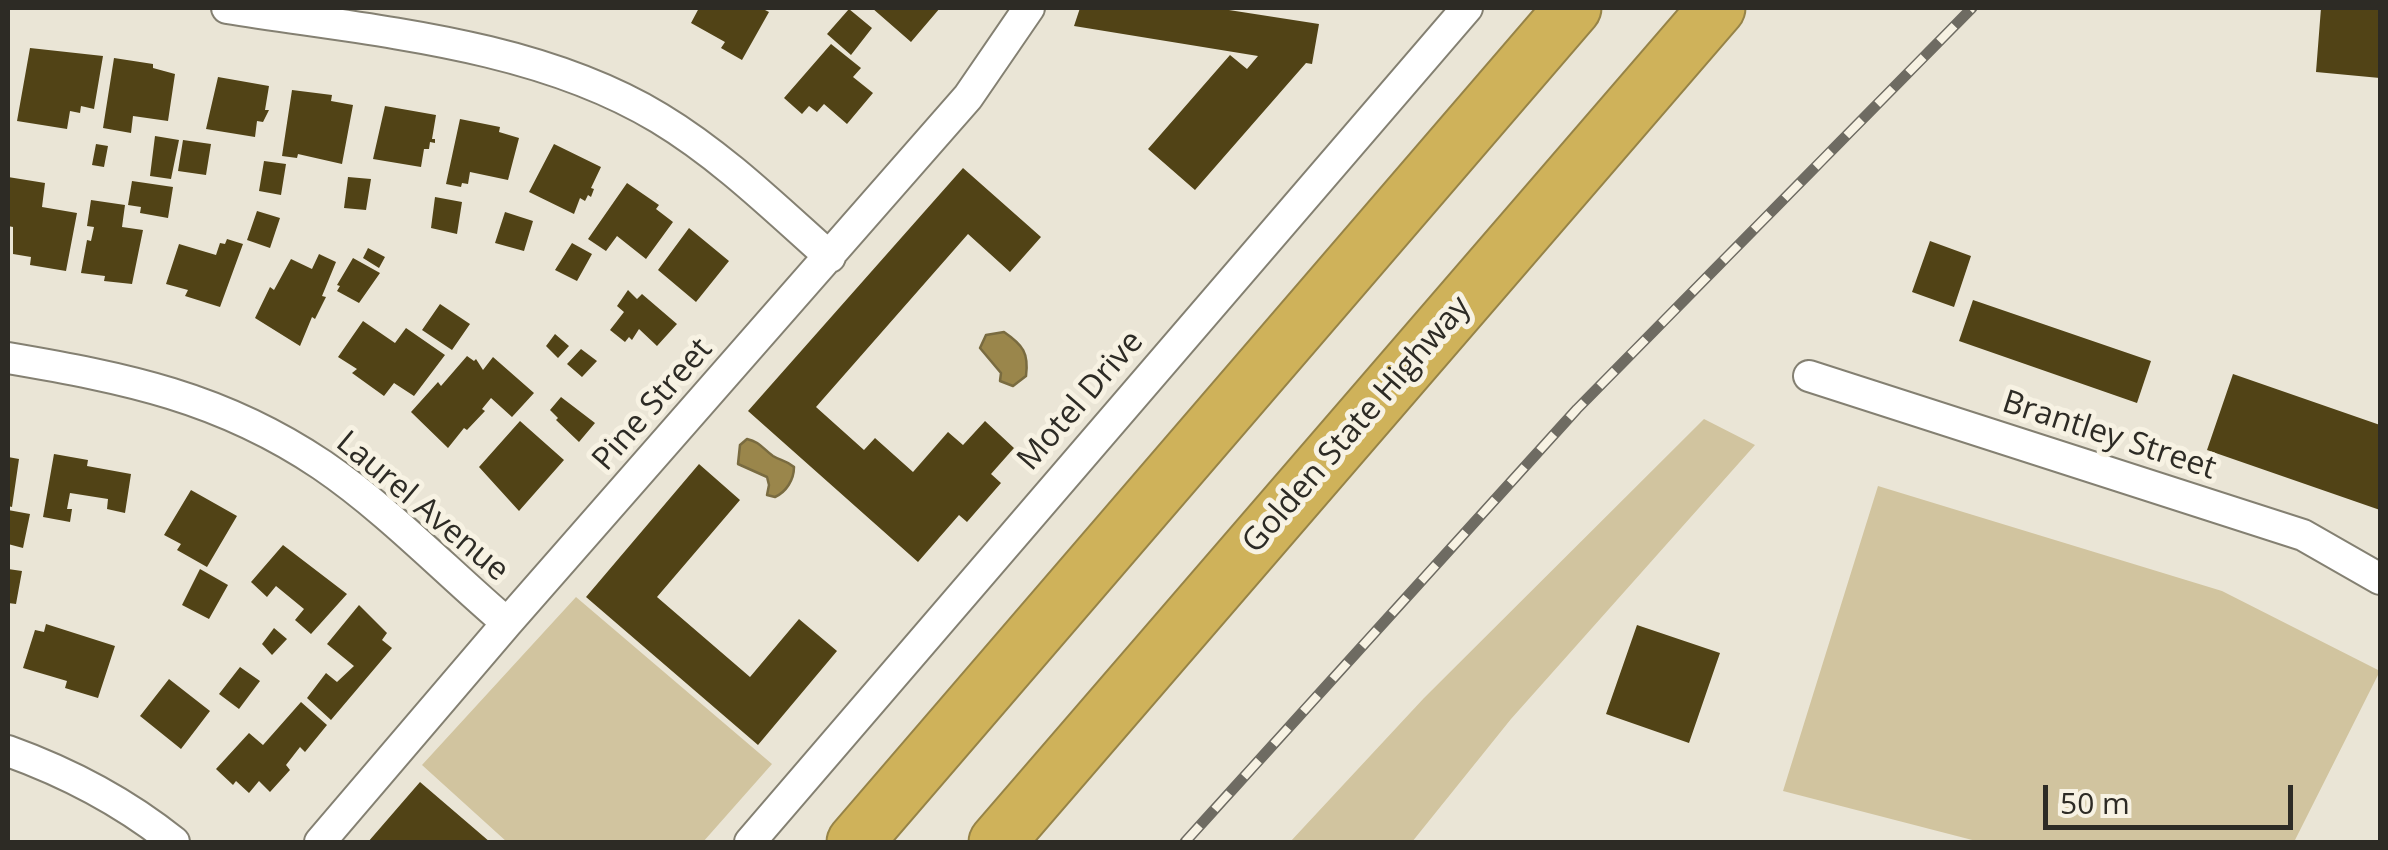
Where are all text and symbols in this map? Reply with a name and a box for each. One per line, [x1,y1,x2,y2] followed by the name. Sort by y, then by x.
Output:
[1235,289,1479,561] street label: Golden State Highway
[1010,323,1152,479] street label: Motel Drive
[585,331,721,479] street label: Pine Street
[1997,383,2221,489] street label: Brantley Street
[328,424,516,590] street label: Laurel Avenue
[2048,765,2298,827] scale bar
[2060,782,2130,823] text: 50 m

